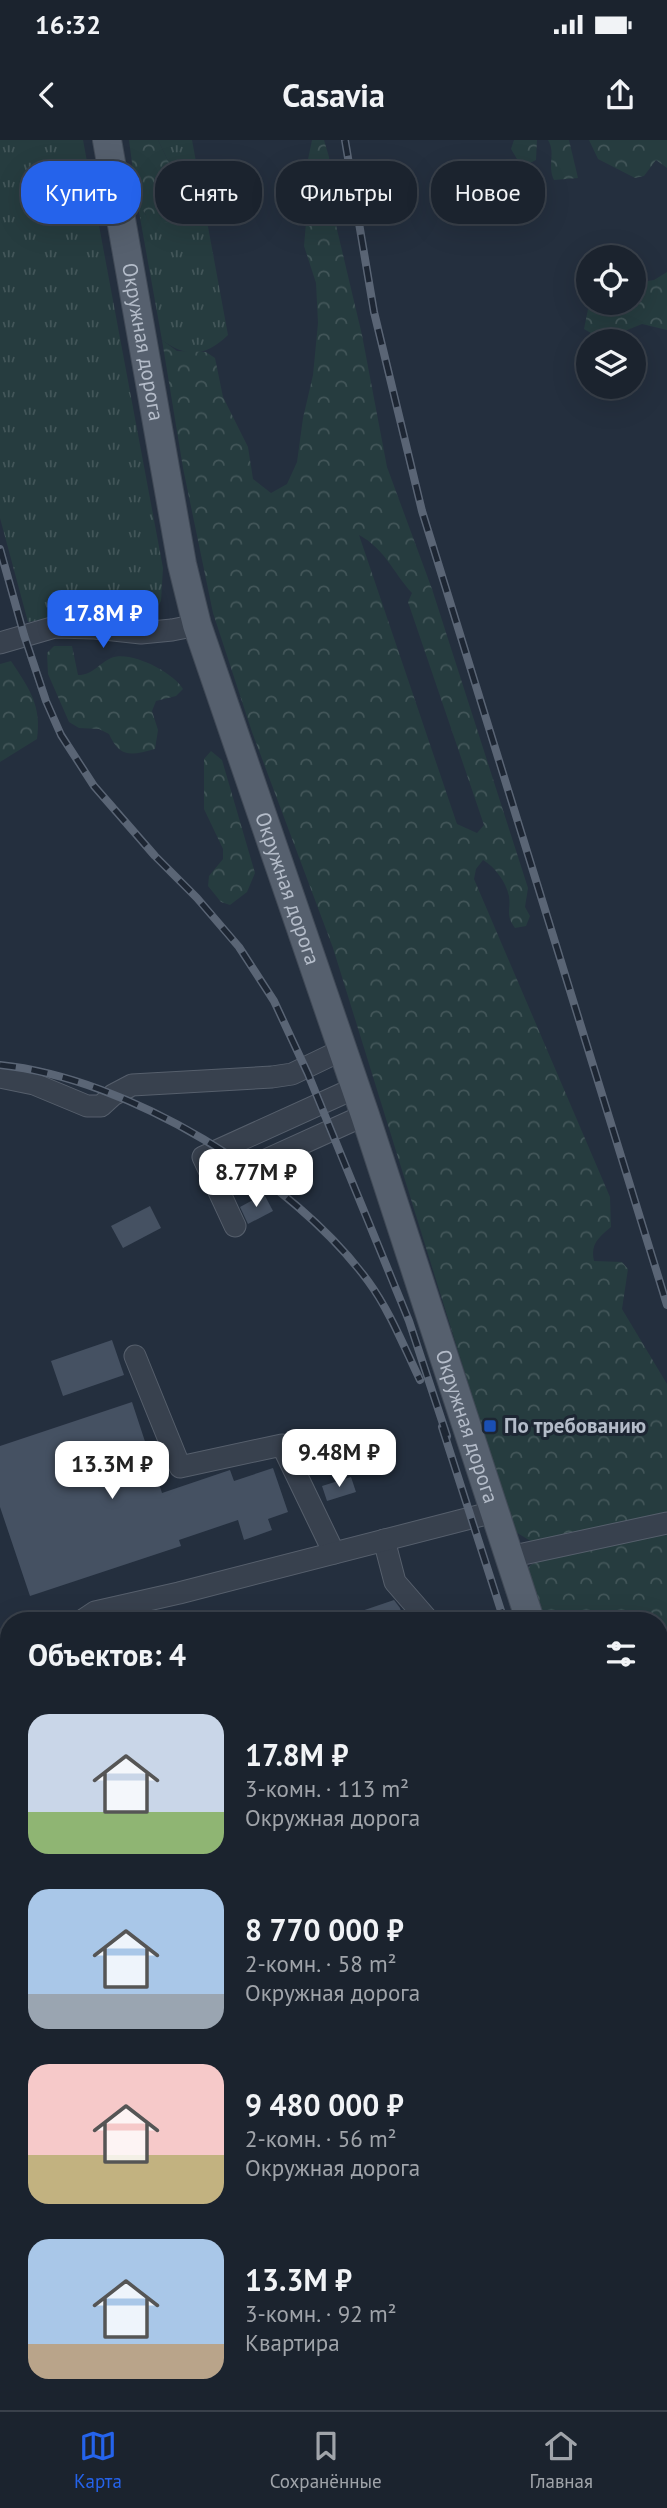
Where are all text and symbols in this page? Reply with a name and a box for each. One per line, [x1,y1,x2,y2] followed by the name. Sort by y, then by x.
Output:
[35,8,101,41] text: 16:32
[282,74,385,116] text: Casavia
[28,76,66,114] icon: back
[601,76,639,114] icon: share
[21,161,141,224] chip: Купить
[155,161,262,224] chip: Снять
[276,161,417,224] chip: Фильтры
[431,161,545,224] chip: Новое
[576,245,646,399] map controls
[576,245,646,315] button: locate
[116,261,170,423] street label: Окружная дорога
[576,329,646,399] button: layers
[38,590,168,650] pin: 17.8M ₽
[63,598,143,627] text: 17.8M ₽
[249,808,327,968] street label: Окружная дорога
[191,1150,321,1209] pin: 8.77M ₽
[215,1157,297,1186] text: 8.77M ₽
[430,1346,505,1506] street label: Окружная дорога
[504,1412,646,1439] place label: По требованию
[482,1418,498,1434] marker: По требованию
[274,1430,404,1489] pin: 9.48M ₽
[298,1437,380,1466] text: 9.48M ₽
[47,1442,177,1501] pin: 13.3M ₽
[71,1449,153,1478] text: 13.3M ₽
[28,1635,186,1674] text: Объектов: 4
[602,1635,640,1673] icon: filters
[245,1735,348,1774] text: 17.8M ₽
[84,1742,168,1826] icon: home
[245,1774,409,1803] text: 3-комн. · 113 m²
[245,1803,420,1832] text: Окружная дорога
[245,1910,404,1949] text: 8 770 000 ₽
[84,1917,168,2001] icon: home
[245,1949,397,1978] text: 2-комн. · 58 m²
[245,1978,420,2007] text: Окружная дорога
[245,2085,404,2124] text: 9 480 000 ₽
[84,2092,168,2176] icon: home
[245,2124,397,2153] text: 2-комн. · 56 m²
[245,2153,420,2182] text: Окружная дорога
[245,2260,352,2299] text: 13.3M ₽
[84,2267,168,2351] icon: home
[245,2299,397,2328] text: 3-комн. · 92 m²
[245,2328,340,2357] text: Квартира
[74,2427,122,2493] tab: Карта
[270,2427,382,2493] tab: Сохранённые
[529,2427,593,2493] tab: Главная

